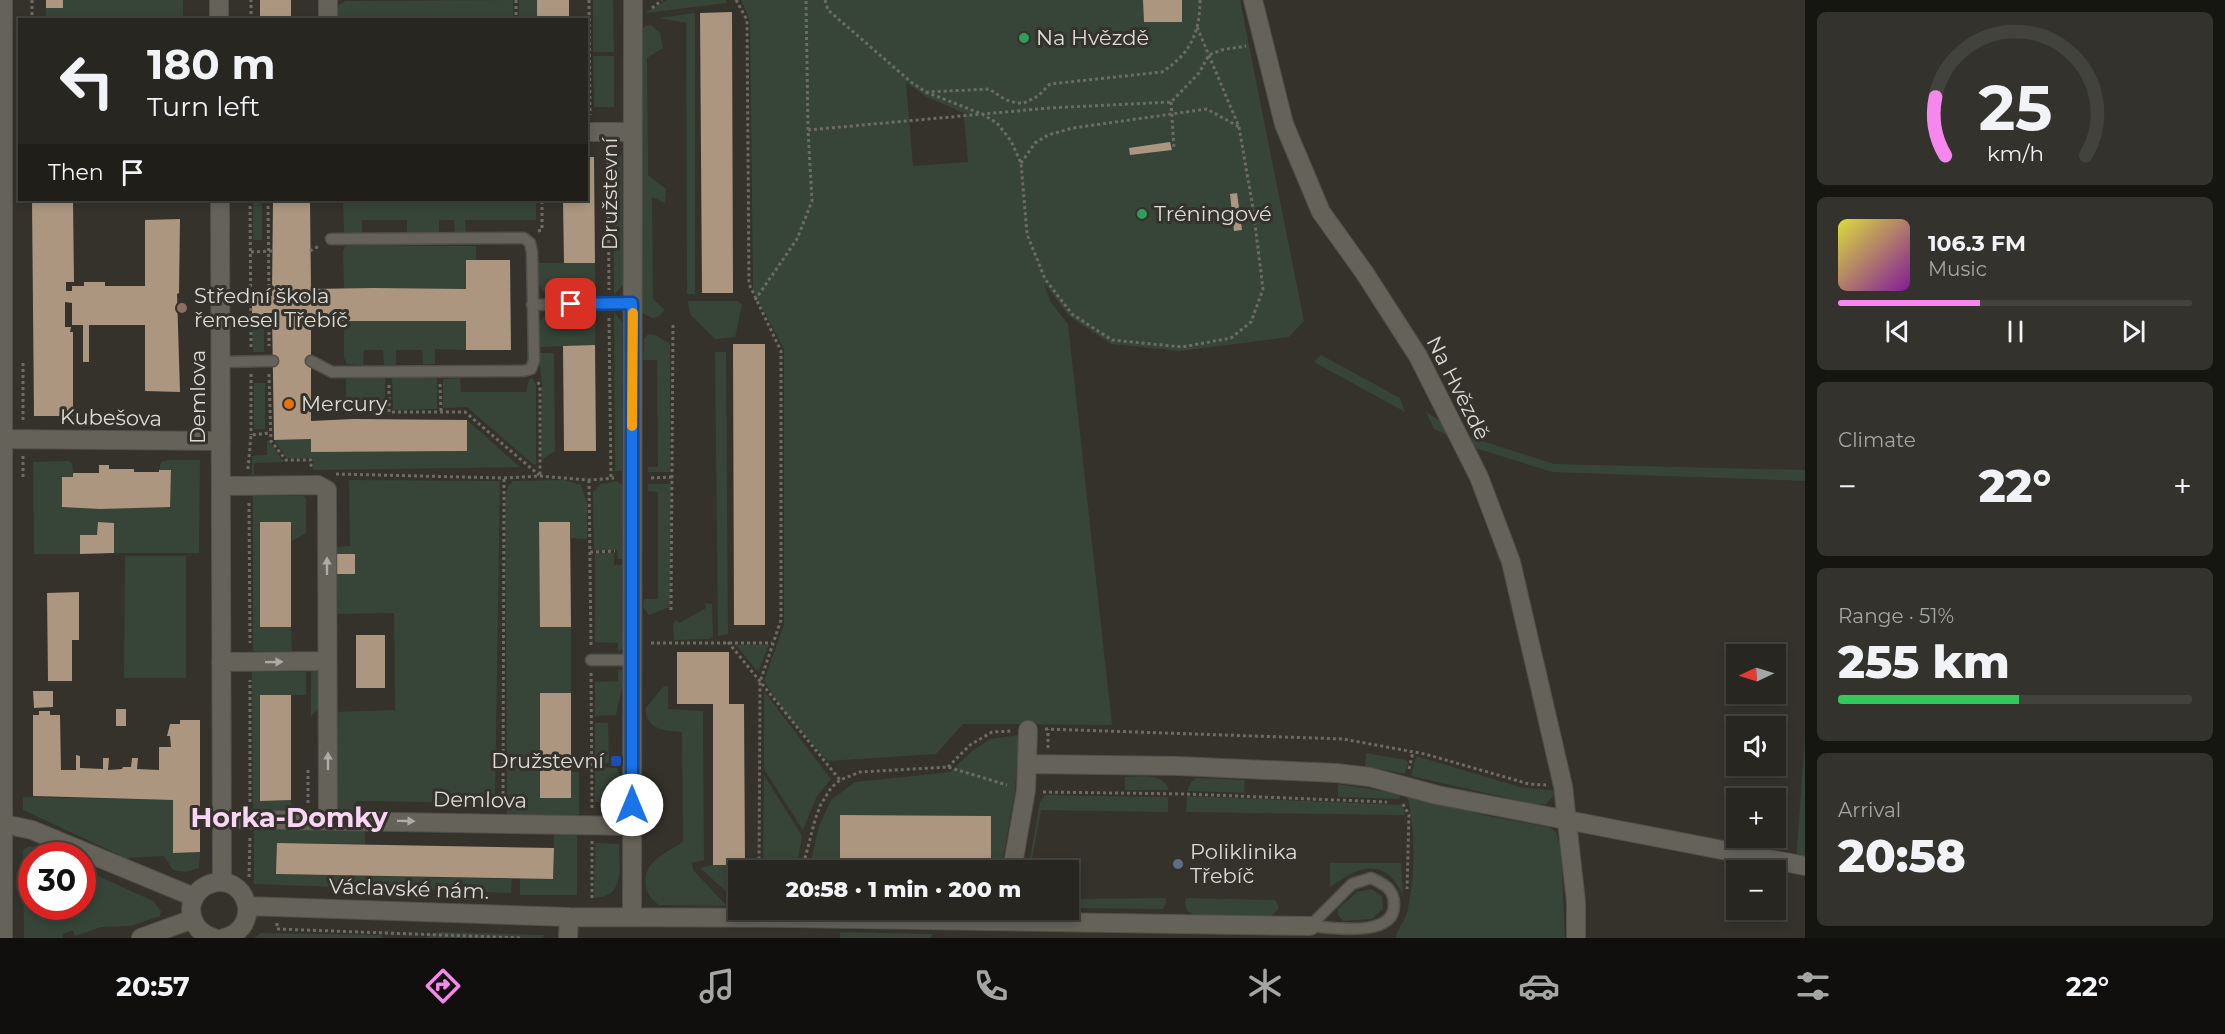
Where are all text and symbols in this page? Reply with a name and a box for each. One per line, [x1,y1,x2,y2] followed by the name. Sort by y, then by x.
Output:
[1036,25,1149,50] place label: Na Hvězdě
[1017,31,1031,45] marker: Na Hvězdě
[147,38,276,90] text: 180 m
[48,42,126,120] icon: left
[1978,70,2052,146] text: 25
[147,90,260,123] text: Turn left
[597,136,622,250] street label: Družstevní
[1986,140,2044,166] text: km/h
[116,156,149,189] icon: arrive
[48,159,104,186] text: Then
[1154,201,1272,226] place label: Tréningové
[1135,207,1149,221] marker: Tréningové
[1928,230,2026,257] text: 106.3 FM
[1928,257,1987,281] text: Music
[545,278,596,329] pin
[194,283,348,332] place label: Střední škola řemesel Třebíč
[554,287,587,320] icon: arrive
[175,301,189,315] marker: Střední škola řemesel Třebíč
[1881,315,1914,348] icon: previous
[1999,315,2032,348] icon: pause
[2117,315,2150,348] icon: next
[1422,332,1495,444] street label: Na Hvězdě
[185,350,210,444] street label: Demlova
[301,391,388,416] place label: Mercury
[282,397,296,411] marker: Mercury
[60,404,162,431] street label: Kubešova
[1838,428,1916,452] text: Climate
[1979,458,2051,513] text: 22°
[1838,466,1857,506] text: −
[2173,466,2192,506] text: +
[322,557,332,576] one-way arrow
[1838,604,1954,628] text: Range · 51%
[1838,634,2010,689] text: 255 km
[1726,644,1786,704] north arrow
[1726,644,1786,920] map controls
[265,657,284,667] one-way arrow
[1726,716,1786,776] button: sound
[491,748,605,773] place label: Družstevní
[323,752,333,771] one-way arrow
[609,754,623,768] marker: Družstevní
[600,773,664,837] position arrow
[433,786,527,813] street label: Demlova
[1726,788,1786,848] button: +
[1838,798,1901,822] text: Arrival
[190,801,388,834] district label: Horka-Domky
[397,817,416,826] one-way arrow
[1838,828,1966,883] text: 20:58
[1190,839,1298,888] place label: Poliklinika Třebíč
[18,842,96,920] speed limit sign: 30
[1171,857,1185,871] marker: Poliklinika Třebíč
[1726,860,1786,920] button: −
[328,873,490,904] street label: Václavské nám.
[786,876,1021,903] text: 20:58 · 1 min · 200 m
[422,965,464,1007] icon: directions
[696,965,738,1007] icon: music
[970,965,1012,1007] icon: phone
[1244,965,1286,1007] icon: climate
[1518,965,1560,1007] icon: car
[1792,965,1834,1007] icon: filters
[116,970,190,1003] text: 20:57
[2066,970,2109,1003] text: 22°

